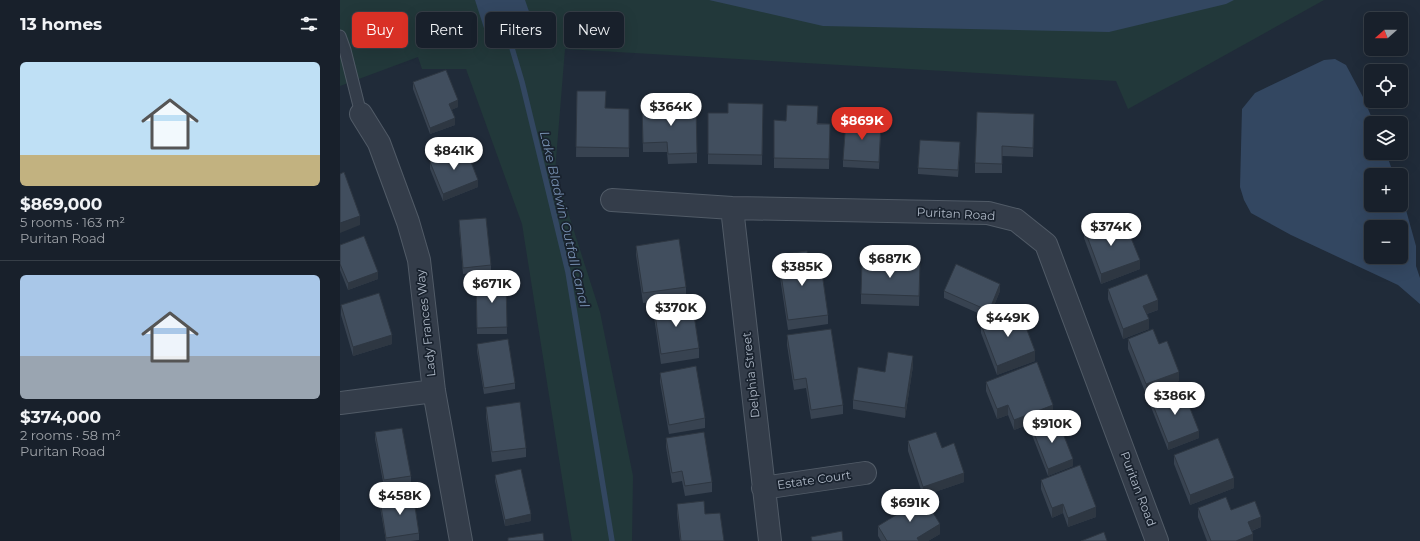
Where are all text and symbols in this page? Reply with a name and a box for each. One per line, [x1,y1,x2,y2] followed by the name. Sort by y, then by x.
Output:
[352,12,408,48] chip: Buy
[416,12,477,48] chip: Rent
[485,12,556,48] chip: Filters
[564,12,624,48] chip: New
[1364,12,1408,56] north arrow
[1364,12,1408,264] map controls
[298,13,320,35] icon: filters
[20,14,102,34] text: 13 homes
[1364,64,1408,108] button: locate
[134,88,206,160] icon: home
[643,93,699,127] pin: $364K
[650,98,692,114] text: $364K
[834,107,890,141] pin: $869K
[840,112,884,128] text: $869K
[1364,116,1408,160] button: layers
[537,129,593,309] water label: Lake Bladwin Outfall Canal
[426,137,482,171] pin: $841K
[434,142,474,158] text: $841K
[1364,168,1408,212] button: +
[20,194,102,214] text: $869,000
[916,204,996,223] street label: Puritan Road
[1083,213,1139,247] pin: $374K
[20,214,125,230] text: 5 rooms · 163 m²
[1090,218,1132,234] text: $374K
[1364,220,1408,264] button: −
[20,230,105,246] text: Puritan Road
[862,245,918,279] pin: $687K
[869,250,911,266] text: $687K
[774,253,830,287] pin: $385K
[781,258,823,274] text: $385K
[412,268,439,377] street label: Lady Frances Way
[464,270,520,304] pin: $671K
[472,275,512,291] text: $671K
[648,294,704,328] pin: $370K
[655,299,697,315] text: $370K
[134,301,206,373] icon: home
[980,304,1036,338] pin: $449K
[986,309,1030,325] text: $449K
[739,331,762,419] street label: Delphia Street
[1147,382,1203,416] pin: $386K
[1154,387,1196,403] text: $386K
[20,407,101,427] text: $374,000
[1024,410,1080,444] pin: $910K
[1032,415,1072,431] text: $910K
[20,427,121,443] text: 2 rooms · 58 m²
[20,443,105,459] text: Puritan Road
[1117,449,1160,528] street label: Puritan Road
[776,467,852,492] street label: Estate Court
[372,482,428,516] pin: $458K
[378,487,422,503] text: $458K
[882,489,938,523] pin: $691K
[890,494,930,510] text: $691K

